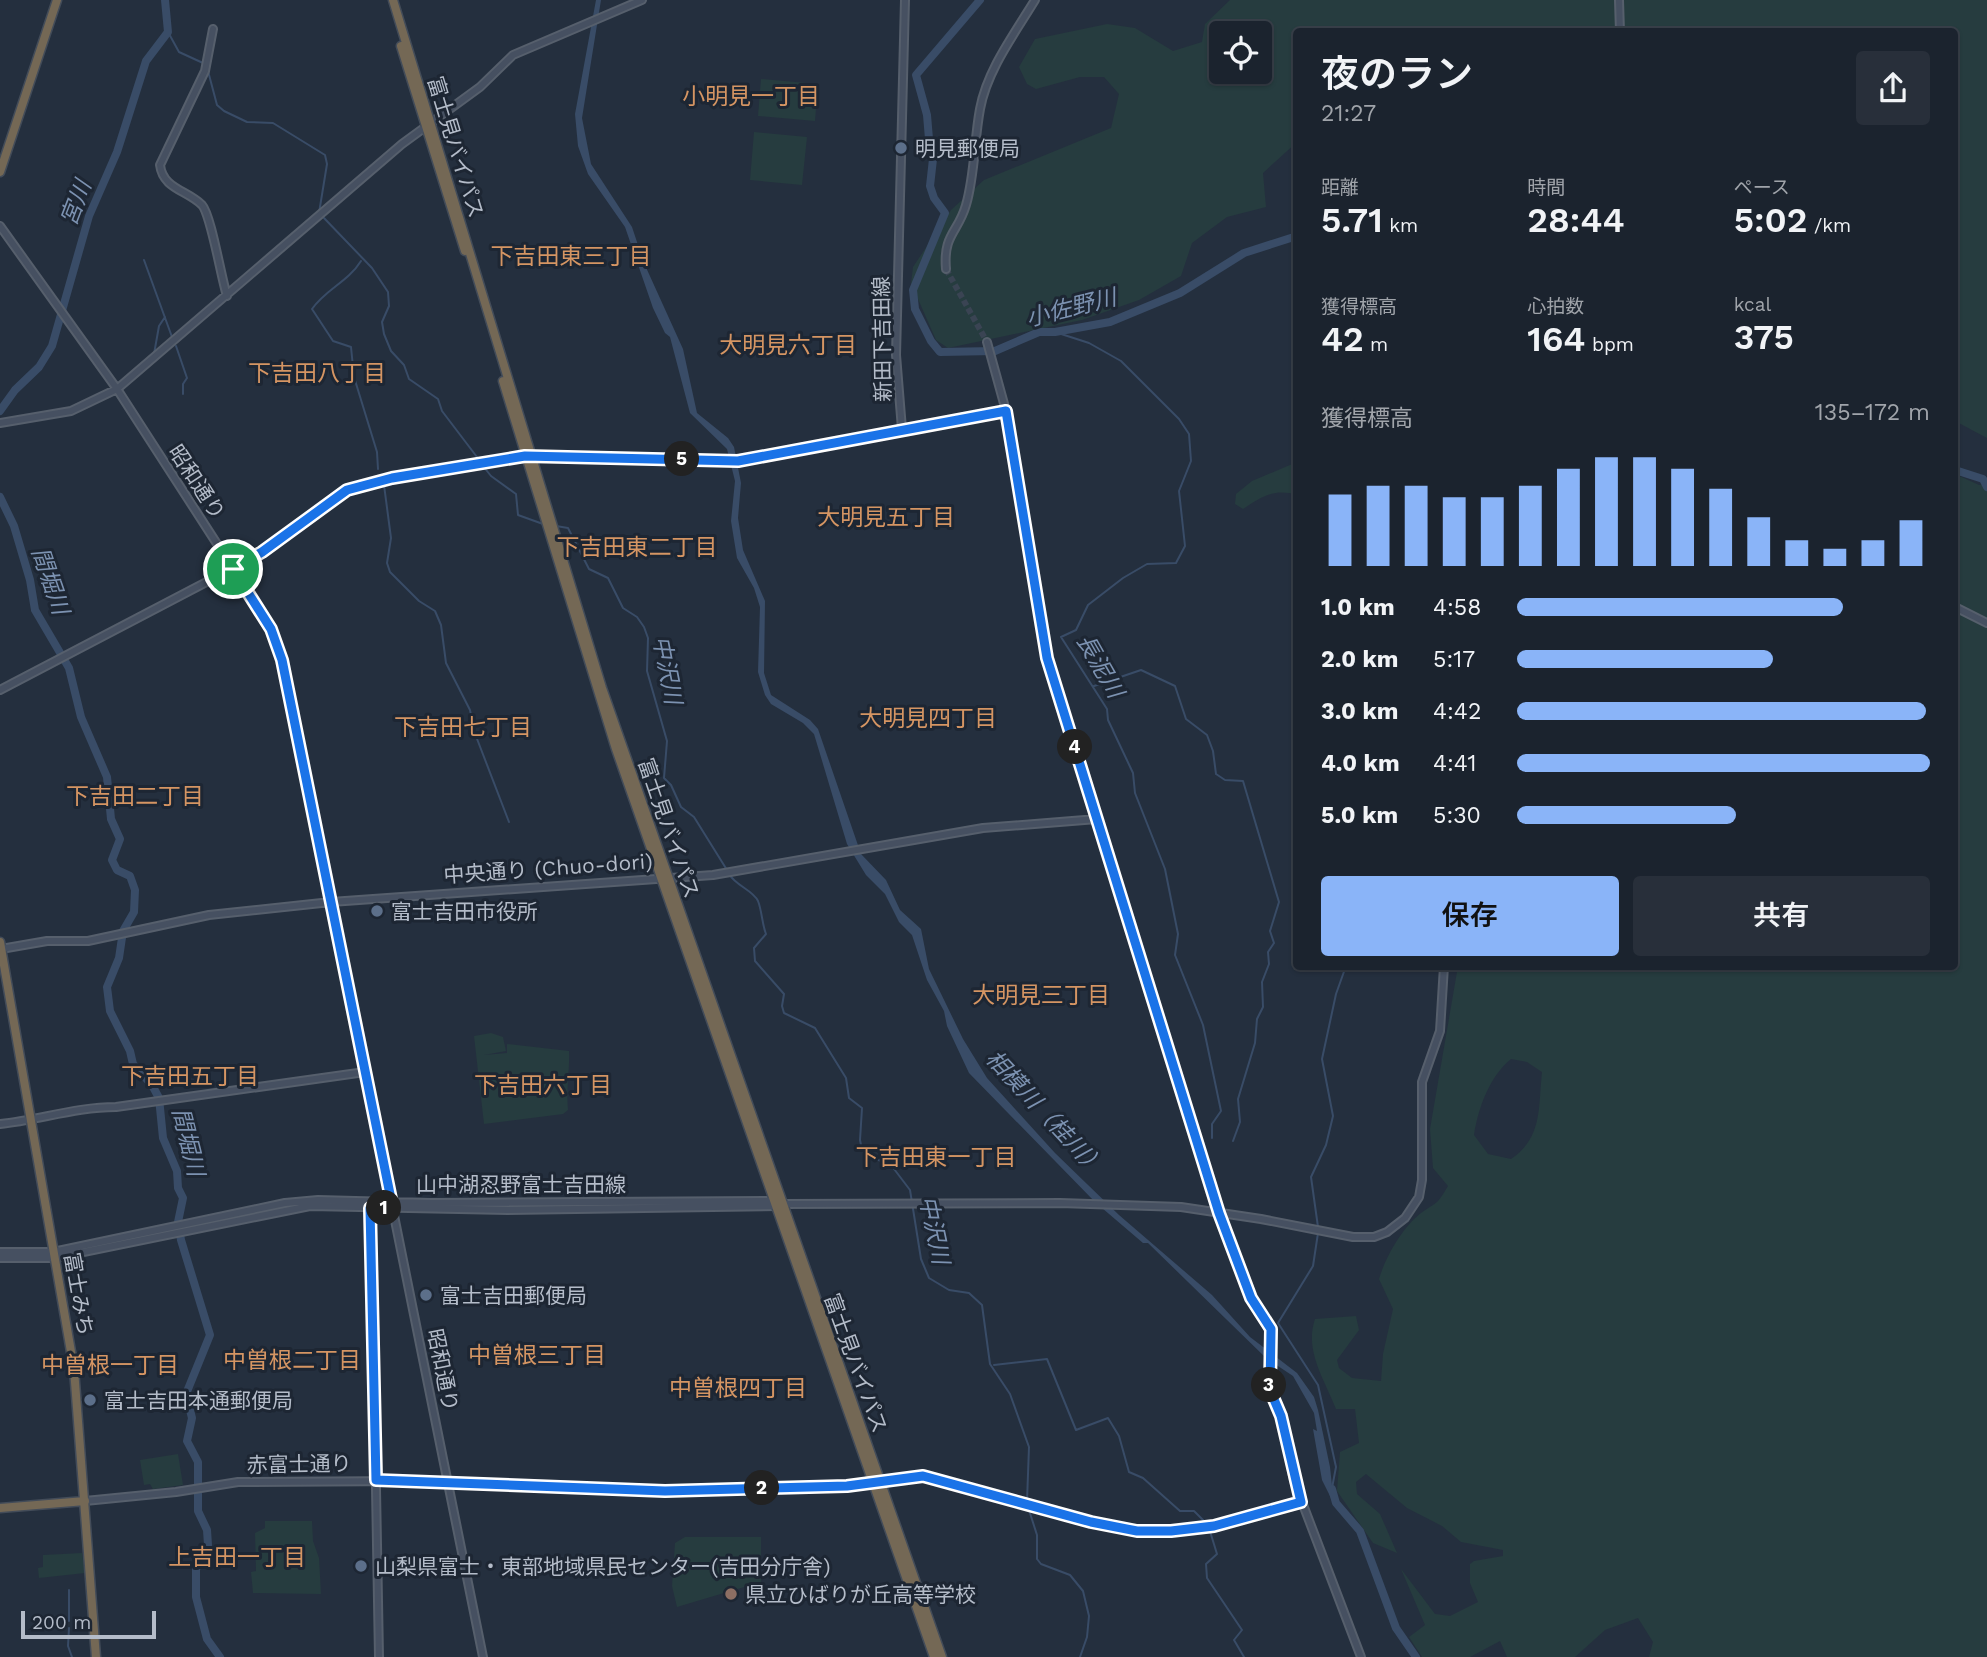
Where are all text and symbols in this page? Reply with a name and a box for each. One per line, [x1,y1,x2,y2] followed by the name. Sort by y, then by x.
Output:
[1209,21,1272,84] map controls
[1209,21,1272,84] button: locate
[1856,51,1930,125] button: share
[1321,52,1473,96] text: 夜のラン
[423,73,489,221] street label: 富士見バイパス
[682,83,820,110] district label: 小明見一丁目
[1321,100,1376,127] text: 21:27
[915,136,1020,161] place label: 明見郵便局
[893,140,909,156] marker: 明見郵便局
[55,174,98,229] water label: 宮川
[1321,176,1359,199] text: 距離
[1527,176,1565,199] text: 時間
[1734,176,1790,199] text: ペース
[1321,199,1383,241] text: 5.71
[1527,199,1625,241] text: 28:44
[1734,199,1807,241] text: 5:02
[1383,214,1418,237] text: km
[1807,214,1851,237] text: /km
[491,243,652,270] district label: 下吉田東三丁目
[868,276,896,402] street label: 新田下吉田線
[1023,283,1122,332] water label: 小佐野川
[1734,293,1771,316] text: kcal
[1321,295,1397,318] text: 獲得標高
[1527,295,1584,318] text: 心拍数
[1734,316,1794,358] text: 375
[1321,318,1364,360] text: 42
[1527,318,1586,360] text: 164
[719,332,857,359] district label: 大明見六丁目
[1364,333,1388,356] text: m
[1586,333,1634,356] text: bpm
[248,360,386,387] district label: 下吉田八丁目
[1815,399,1930,426] text: 135–172 m
[1321,405,1413,432] text: 獲得標高
[164,440,230,524] street label: 昭和通り
[664,442,700,476] pin: 5
[676,447,687,470] text: 5
[817,504,955,531] district label: 大明見五丁目
[557,534,718,561] district label: 下吉田東二丁目
[203,539,263,599] pin
[26,544,75,621] water label: 間堀川
[214,550,252,588] icon: arrive
[1321,594,1395,621] text: 1.0 km
[1433,594,1481,621] text: 4:58
[1071,629,1130,705] water label: 長泥川
[647,634,687,709] water label: 中沢川
[1321,646,1399,673] text: 2.0 km
[1433,646,1475,673] text: 5:17
[1321,698,1398,725] text: 3.0 km
[1433,698,1481,725] text: 4:42
[859,705,997,732] district label: 大明見四丁目
[394,714,532,741] district label: 下吉田七丁目
[1058,730,1092,764] pin: 4
[1068,735,1081,758] text: 4
[1321,750,1400,777] text: 4.0 km
[1433,750,1477,777] text: 4:41
[633,755,705,901] street label: 富士見バイパス
[66,783,204,810] district label: 下吉田二丁目
[1321,802,1398,829] text: 5.0 km
[1433,802,1481,829] text: 5:30
[443,848,653,888] street label: 中央通り (Chuo-dori)
[1321,876,1619,956] button: 保存
[1633,876,1930,956] button: 共有
[391,899,538,924] place label: 富士吉田市役所
[369,903,385,919] marker: 富士吉田市役所
[972,982,1110,1009] district label: 大明見三丁目
[980,1045,1110,1181] water label: 相模川（桂川）
[121,1063,259,1090] district label: 下吉田五丁目
[474,1072,612,1099] district label: 下吉田六丁目
[167,1105,210,1182] water label: 間堀川
[856,1144,1017,1171] district label: 下吉田東一丁目
[416,1172,626,1197] street label: 山中湖忍野富士吉田線
[366,1190,402,1226] pin: 1
[914,1193,955,1269] water label: 中沢川
[379,1196,388,1219] text: 1
[59,1250,99,1338] street label: 富士みち
[440,1283,587,1308] place label: 富士吉田郵便局
[418,1287,434,1303] marker: 富士吉田郵便局
[819,1290,893,1436] street label: 富士見バイパス
[423,1326,463,1414] street label: 昭和通り
[468,1342,606,1369] district label: 中曽根三丁目
[223,1347,361,1374] district label: 中曽根二丁目
[41,1352,179,1379] district label: 中曽根一丁目
[1252,1368,1286,1402] pin: 3
[1263,1373,1274,1396] text: 3
[669,1375,807,1402] district label: 中曽根四丁目
[104,1388,293,1413] place label: 富士吉田本通郵便局
[82,1392,98,1408] marker: 富士吉田本通郵便局
[246,1451,352,1477] street label: 赤富士通り
[744,1470,780,1506] pin: 2
[756,1476,767,1499] text: 2
[168,1544,306,1571] district label: 上吉田一丁目
[375,1554,831,1579] place label: 山梨県富士・東部地域県民センター(吉田分庁舎)
[353,1558,369,1574] marker: 山梨県富士・東部地域県民センター(吉田分庁舎)
[745,1582,976,1607] place label: 県立ひばりが丘高等学校
[723,1586,739,1602] marker: 県立ひばりが丘高等学校
[21,1608,156,1640] scale bar
[32,1611,91,1634] text: 200 m

